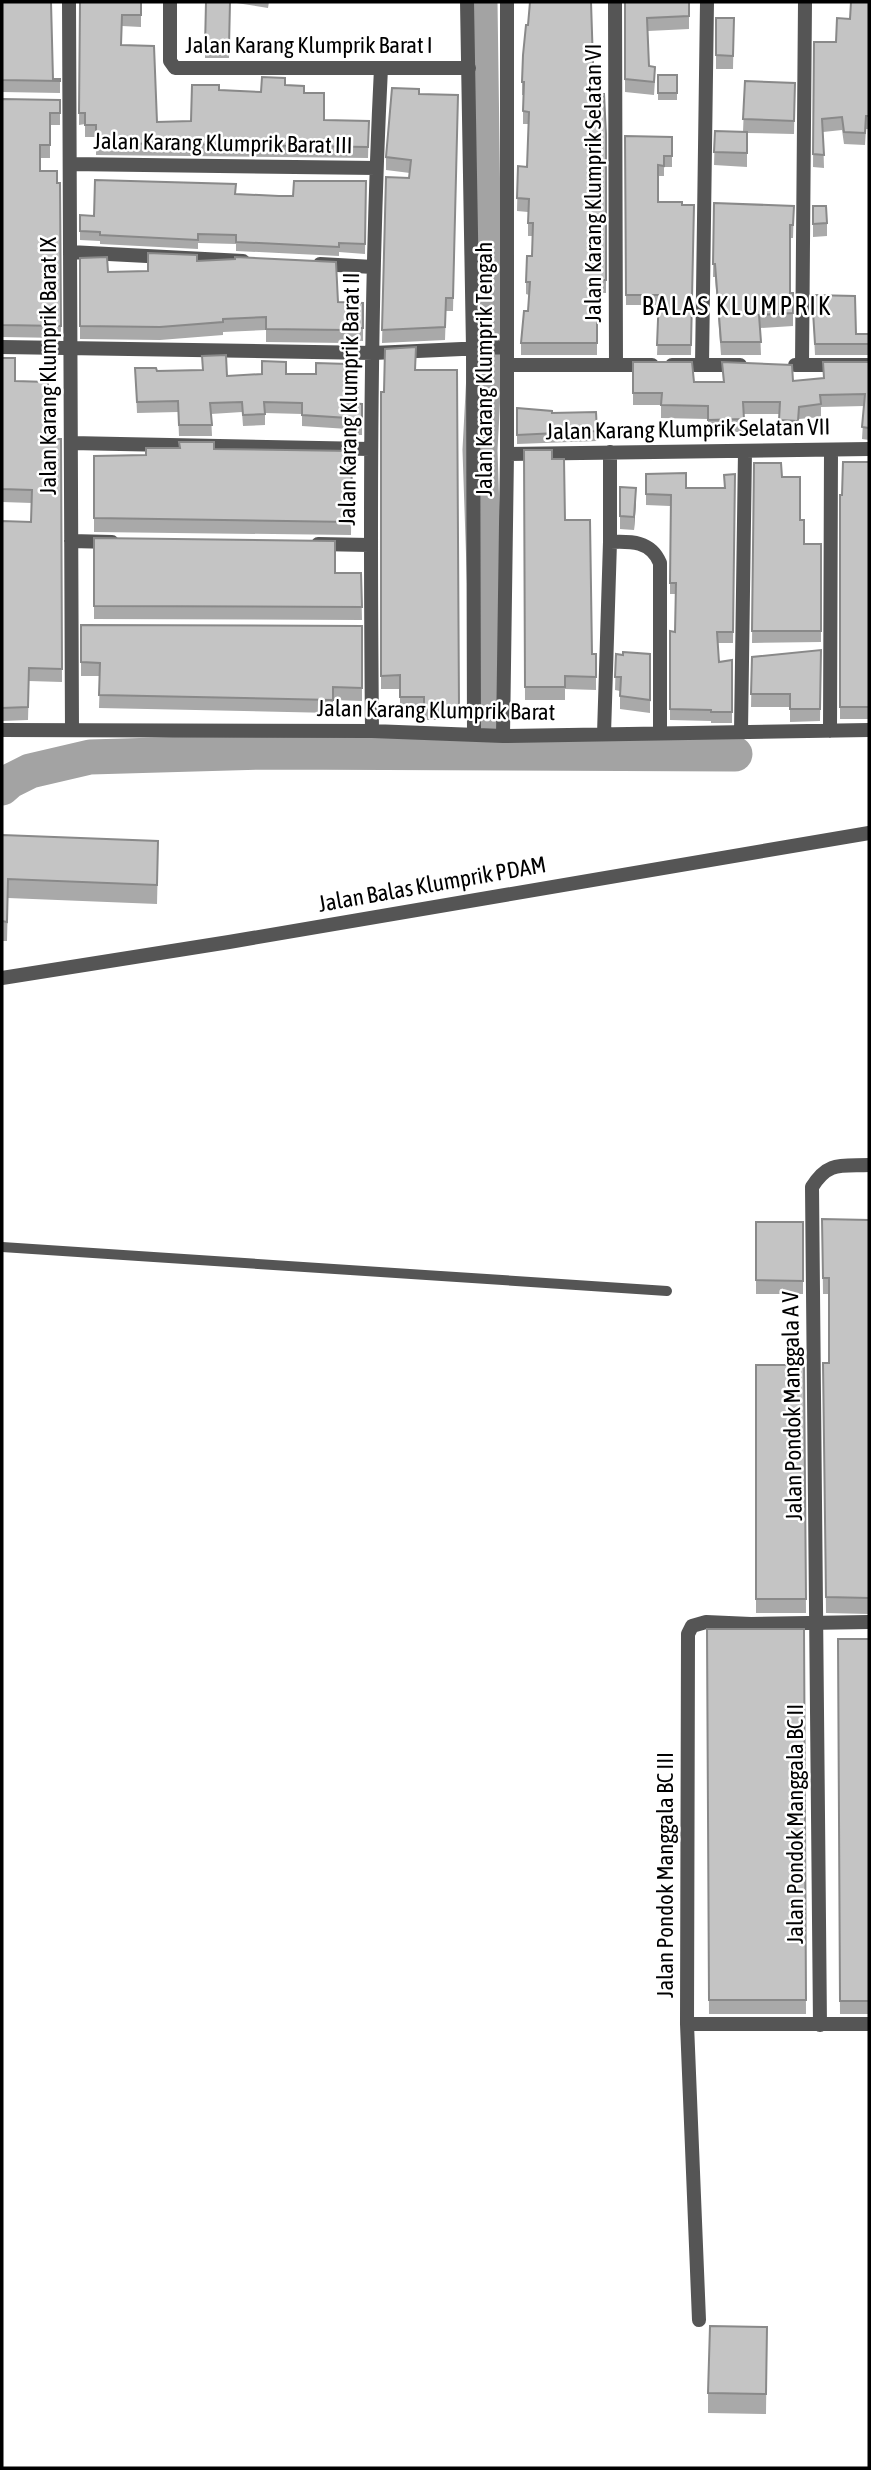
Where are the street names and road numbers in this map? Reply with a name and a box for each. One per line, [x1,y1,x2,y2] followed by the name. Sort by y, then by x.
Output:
[185,32,433,58] street label: Jalan Karang Klumprik Barat I
[580,44,606,322] street label: Jalan Karang Klumprik Selatan VI
[93,128,353,158] street label: Jalan Karang Klumprik Barat III
[35,236,61,495] street label: Jalan Karang Klumprik Barat IX
[471,242,497,496] street label: Jalan Karang Klumprik Tengah
[334,272,364,526] street label: Jalan Karang Klumprik Barat II
[545,414,831,444] street label: Jalan Karang Klumprik Selatan VII
[317,695,555,725] street label: Jalan Karang Klumprik Barat
[316,851,548,917] street label: Jalan Balas Klumprik PDAM
[777,1290,807,1521] street label: Jalan Pondok Manggala A V
[782,1704,808,1944] street label: Jalan Pondok Manggala BC II
[652,1752,678,1998] street label: Jalan Pondok Manggala BC III

